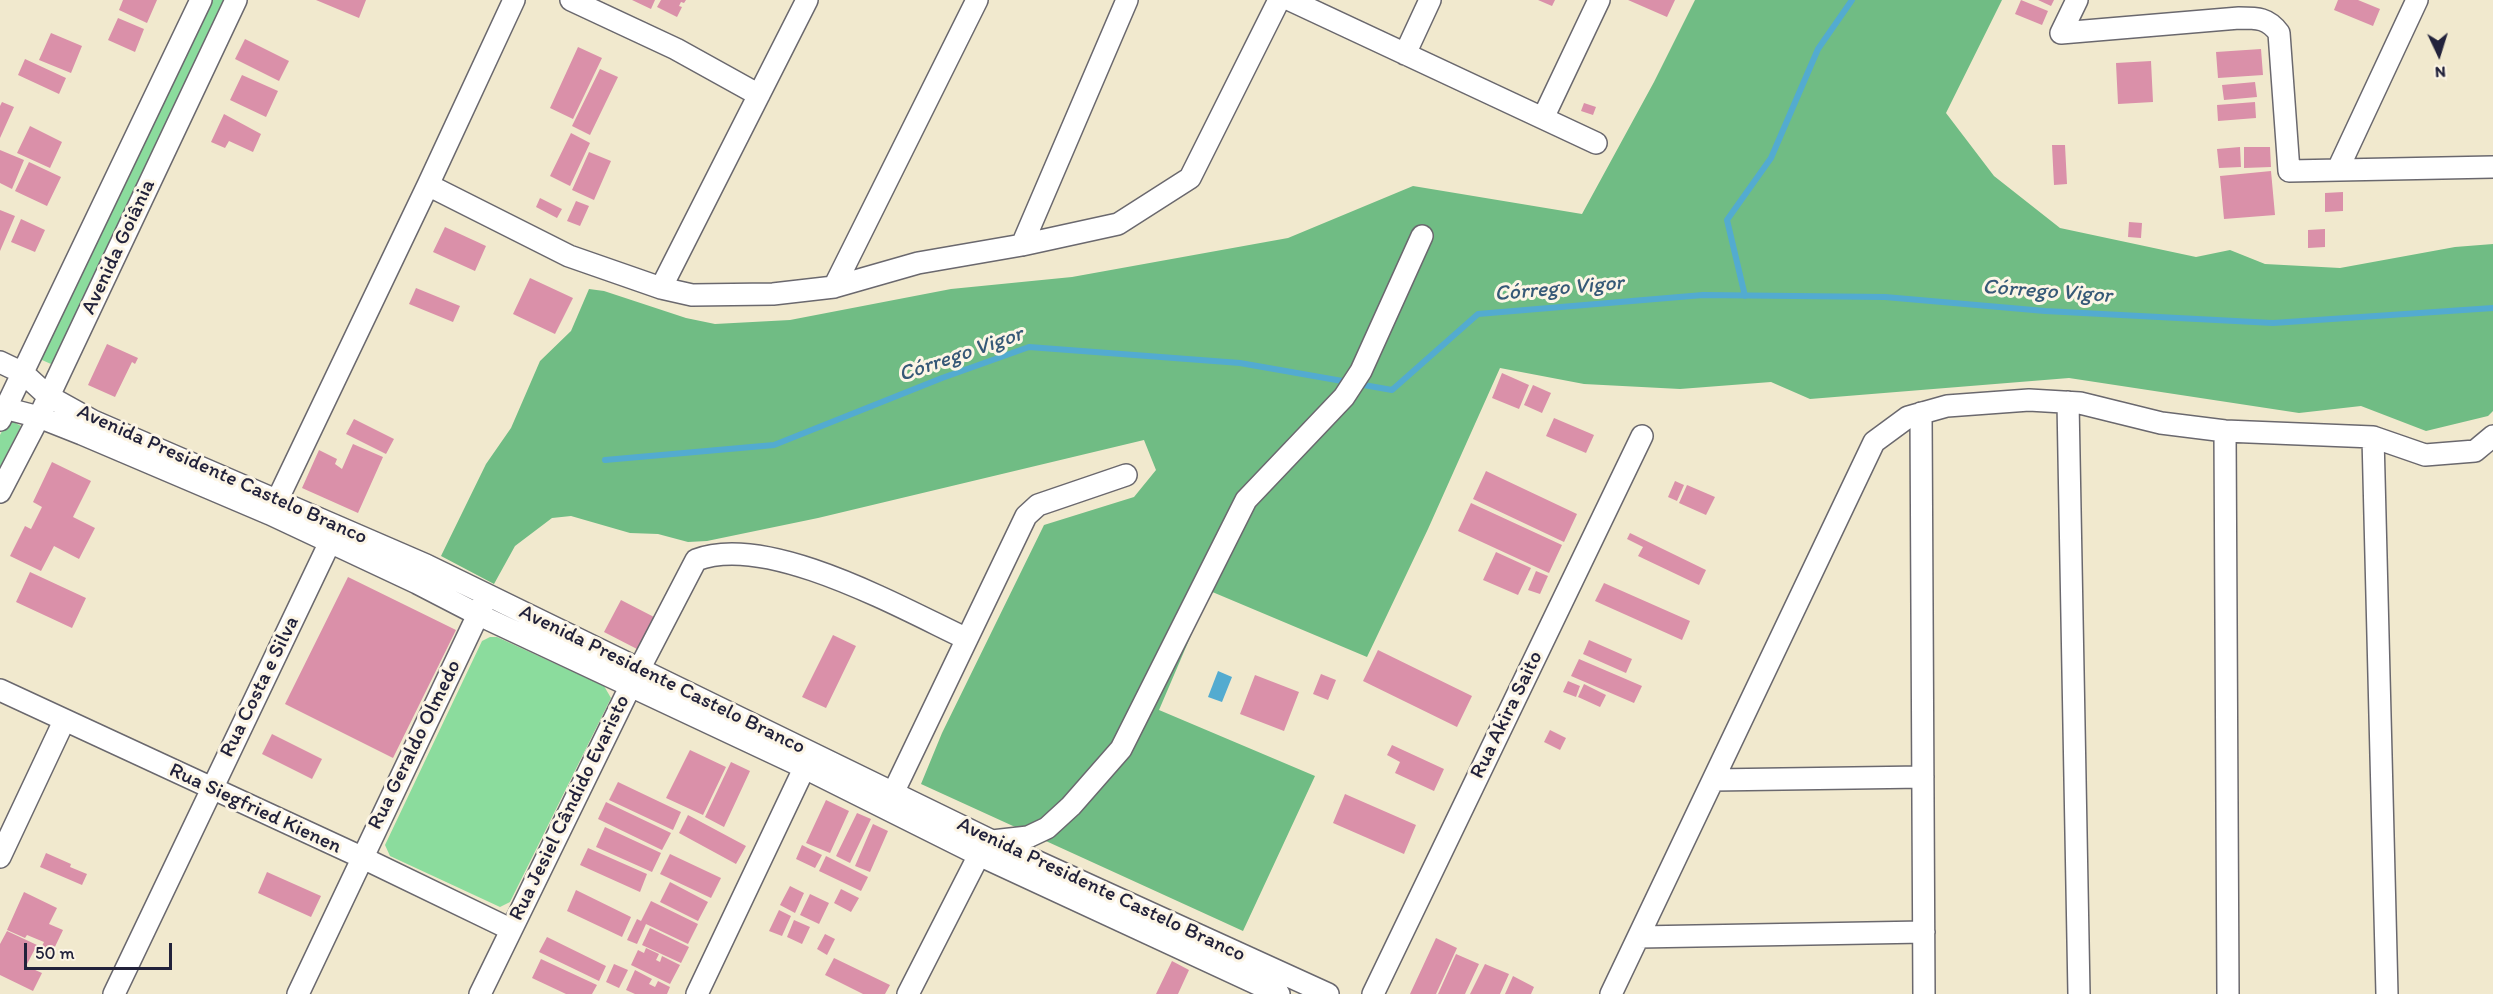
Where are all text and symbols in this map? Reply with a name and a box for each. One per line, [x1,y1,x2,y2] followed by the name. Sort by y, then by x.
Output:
[2409,24,2469,84] north arrow
[2434,63,2446,82] text: N
[77,175,161,319] street label: Avenida Goiânia
[1493,270,1625,308] water label: Córrego Vigor
[1981,274,2113,310] water label: Córrego Vigor
[895,321,1027,389] water label: Córrego Vigor
[73,399,371,551] street label: Avenida Presidente Castelo Branco
[515,600,809,760] street label: Avenida Presidente Castelo Branco
[215,612,305,762] street label: Rua Costa e Silva
[1465,647,1549,783] street label: Rua Akira Saito
[363,656,467,834] street label: Rua Geraldo Olmedo
[504,691,636,925] street label: Rua Jesiel Cândido Evaristo
[165,758,345,860] street label: Rua Siegfried Kienen
[953,812,1249,968] street label: Avenida Presidente Castelo Branco
[27,931,176,969] scale bar
[35,942,75,964] text: 50 m

